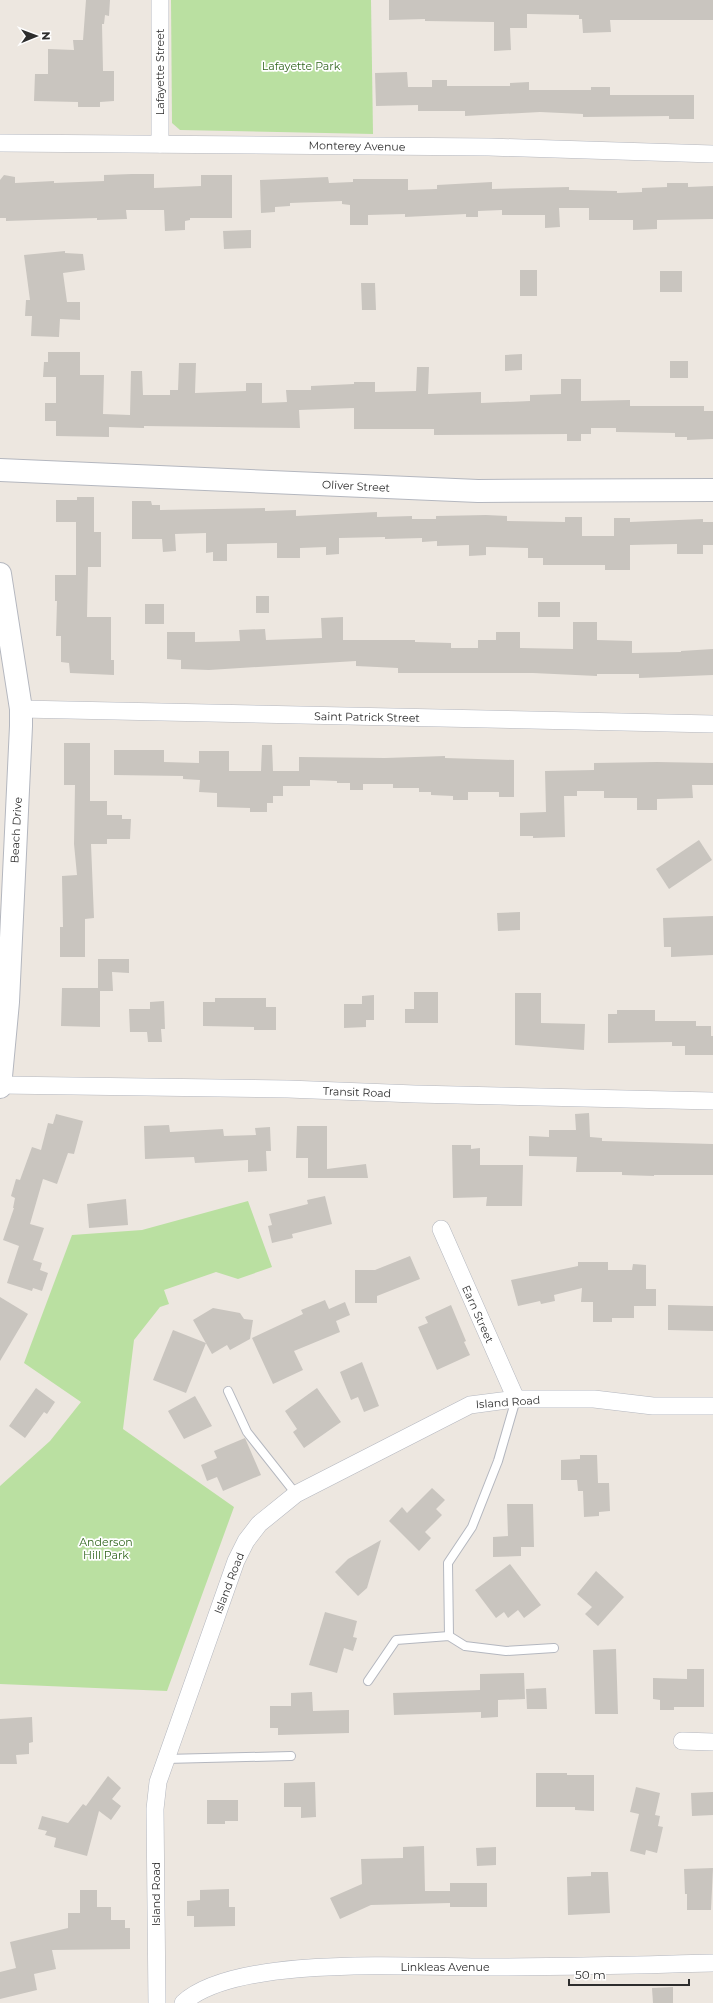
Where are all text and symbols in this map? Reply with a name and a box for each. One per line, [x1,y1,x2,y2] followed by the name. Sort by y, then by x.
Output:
[16,16,56,56] north arrow
[153,28,167,115] street label: Lafayette Street
[39,31,53,40] text: N
[262,59,341,73] park label: Lafayette Park
[308,138,406,154] street label: Monterey Avenue
[322,477,391,495] street label: Oliver Street
[314,709,421,725] street label: Saint Patrick Street
[7,796,25,864] street label: Beach Drive
[323,1084,391,1100] street label: Transit Road
[459,1283,497,1345] street label: Earn Street
[475,1393,541,1411] street label: Island Road
[79,1535,133,1562] park label: Anderson Hill Park
[211,1550,247,1616] street label: Island Road
[149,1862,163,1926] street label: Island Road
[400,1960,490,1974] street label: Linkleas Avenue
[569,1961,689,1987] scale bar
[575,1967,606,1982] text: 50 m

